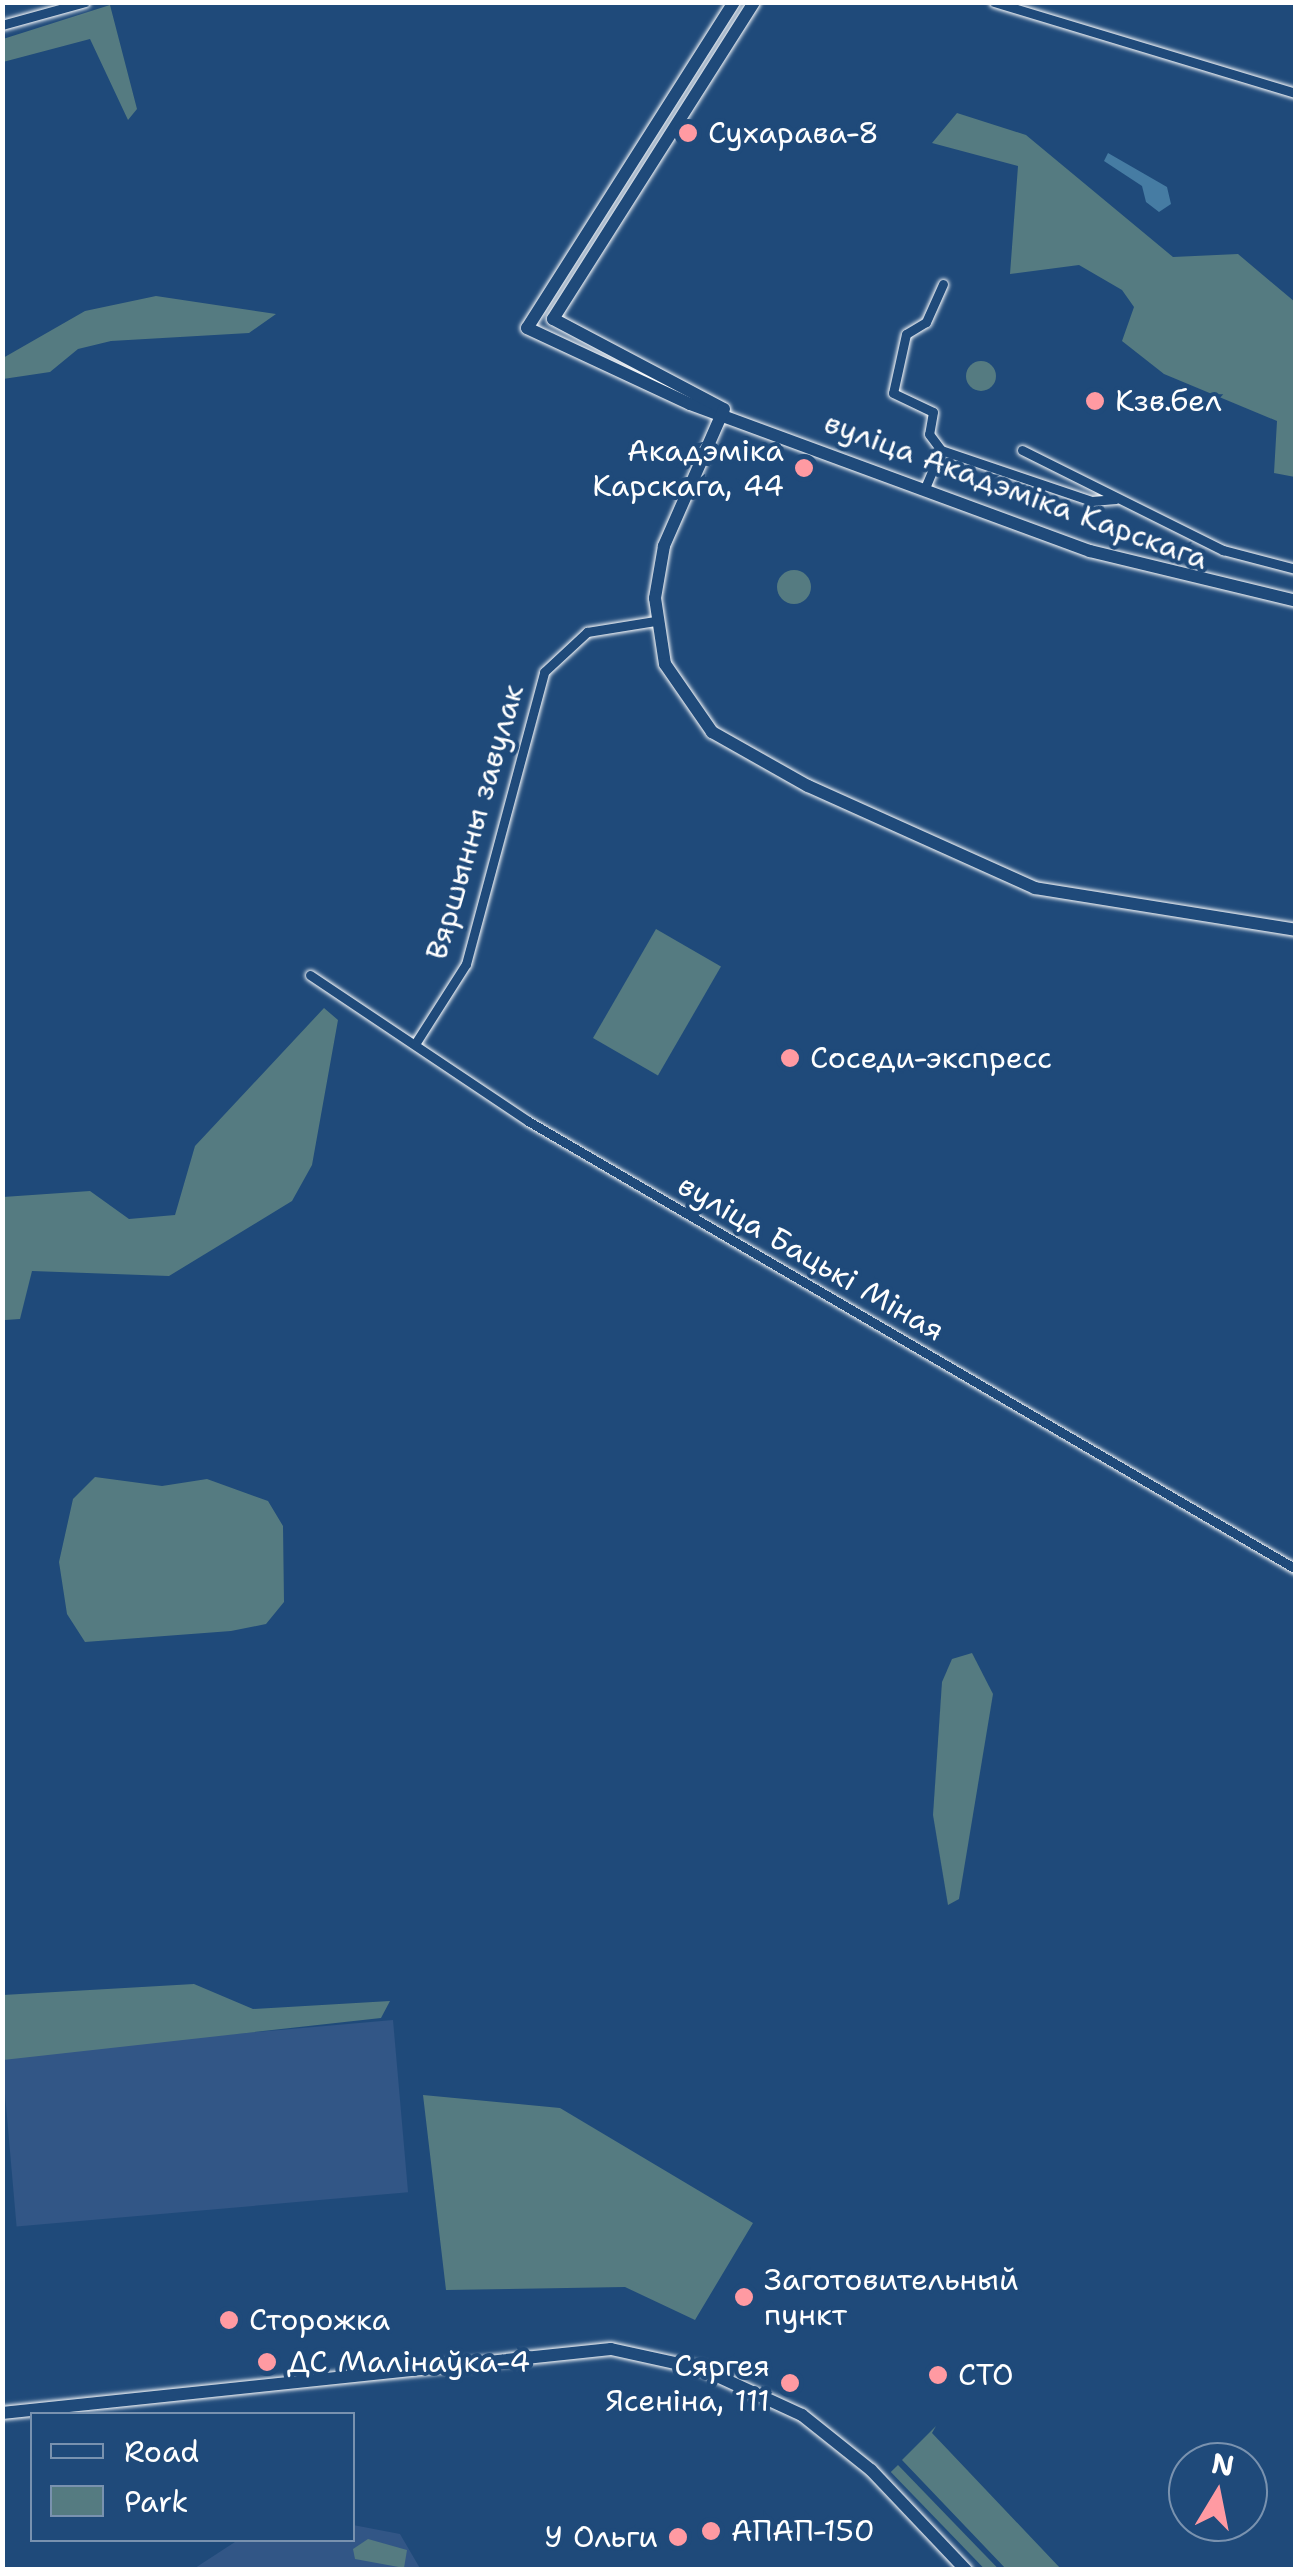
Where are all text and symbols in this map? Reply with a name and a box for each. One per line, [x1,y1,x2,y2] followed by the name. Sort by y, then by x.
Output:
[708,115,879,151] place label: Сухарава-8
[677,122,699,144] marker: Сухарава-8
[1115,383,1222,419] place label: Кзв.бел
[1084,390,1106,412] marker: Кзв.бел
[819,405,1213,577] street label: вуліца Акадэміка Карскага
[592,433,784,504] place label: Акадэміка Карскага, 44
[793,457,815,479] marker: Акадэміка Карскага, 44
[418,680,532,964] street label: Вяршынны завулак
[810,1040,1052,1076] place label: Соседи-экспресс
[779,1047,801,1069] marker: Соседи-экспресс
[671,1167,951,1349] street label: вуліца Бацькі Міная
[764,2262,1019,2332] place label: Заготовительный пункт
[733,2286,755,2308] marker: Заготовительный пункт
[249,2302,390,2338] place label: Сторожка
[218,2309,240,2331] marker: Сторожка
[287,2344,530,2380] place label: ДС Малінаўка-4
[606,2348,770,2418] place label: Сяргея Ясеніна, 111
[256,2351,278,2373] marker: ДС Малінаўка-4
[958,2357,1014,2393] place label: СТО
[927,2364,949,2386] marker: СТО
[779,2372,801,2394] marker: Сяргея Ясеніна, 111
[30,2412,355,2542] legend
[124,2431,199,2472] text: Road
[1168,2442,1268,2542] north arrow
[1209,2444,1237,2485] text: N
[124,2481,188,2522] text: Park
[731,2513,875,2549] place label: АПАП-150
[544,2519,658,2555] place label: У Ольги
[700,2520,722,2542] marker: АПАП-150
[667,2526,689,2548] marker: У Ольги

